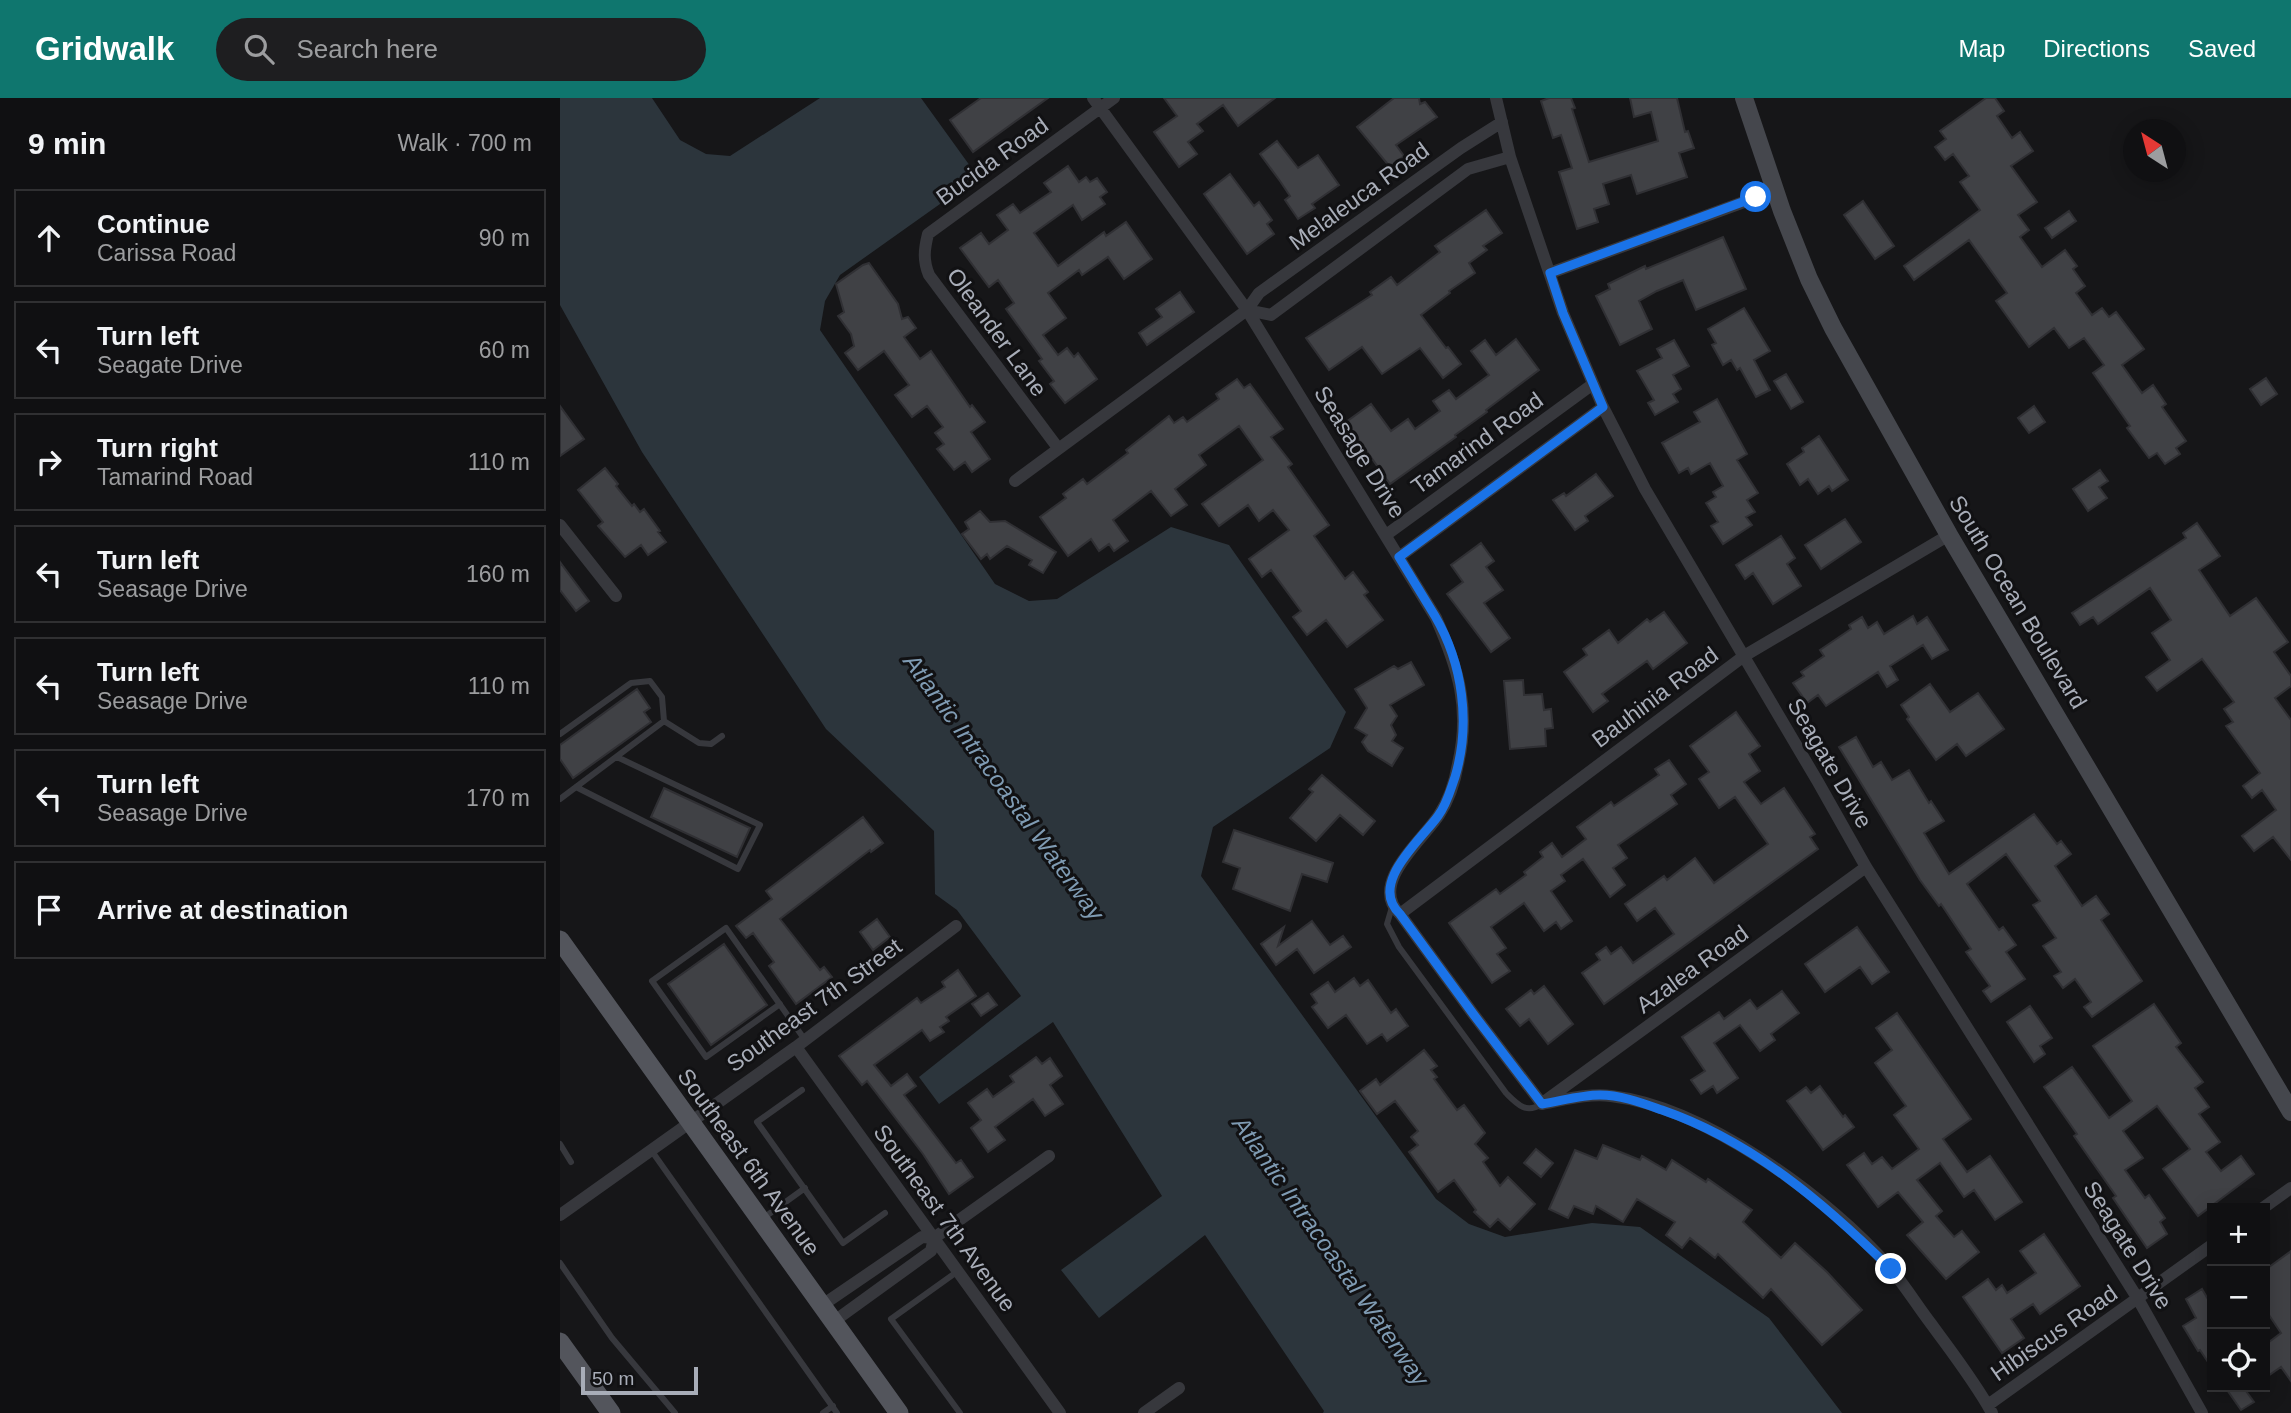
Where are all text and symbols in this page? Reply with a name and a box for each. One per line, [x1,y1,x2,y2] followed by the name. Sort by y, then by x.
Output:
[216,18,706,81] search box
[35,30,174,67] text: Gridwalk
[240,30,278,68] icon: search
[296,34,438,64] text: Search here
[1959,35,2005,62] text: Map
[2043,35,2150,62] text: Directions
[2188,35,2256,62] text: Saved
[931,112,1053,210] street label: Bucida Road
[2123,119,2186,182] north arrow
[28,127,106,160] text: 9 min
[397,130,532,156] text: Walk · 700 m
[1284,137,1434,255] street label: Melaleuca Road
[1740,181,1771,212] route start
[97,209,210,239] text: Continue
[30,219,68,257] icon: ahead
[479,225,530,251] text: 90 m
[97,240,236,266] text: Carissa Road
[942,263,1052,401] street label: Oleander Lane
[97,321,199,351] text: Turn left
[30,331,68,369] icon: left
[479,337,530,363] text: 60 m
[97,352,243,378] text: Seagate Drive
[1309,381,1411,523] street label: Seasage Drive
[1406,387,1548,499] street label: Tamarind Road
[97,433,218,463] text: Turn right
[30,443,68,481] icon: right
[468,449,530,475] text: 110 m
[97,464,253,490] text: Tamarind Road
[1944,491,2092,713] street label: South Ocean Boulevard
[97,545,199,575] text: Turn left
[30,555,68,593] icon: left
[466,561,530,587] text: 160 m
[97,576,248,602] text: Seasage Drive
[1587,641,1723,753] street label: Bauhinia Road
[897,647,1111,927] water label: Atlantic Intracoastal Waterway
[97,657,199,687] text: Turn left
[30,667,68,705] icon: left
[468,673,530,699] text: 110 m
[97,688,248,714] text: Seasage Drive
[1782,693,1878,833] street label: Seagate Drive
[97,769,199,799] text: Turn left
[30,779,68,817] icon: left
[466,785,530,811] text: 170 m
[97,800,248,826] text: Seasage Drive
[30,891,68,929] icon: arrive
[97,895,348,925] text: Arrive at destination
[1631,920,1753,1018] street label: Azalea Road
[722,932,907,1077] street label: Southeast 7th Street
[672,1063,826,1261] street label: Southeast 6th Avenue
[1226,1110,1436,1392] water label: Atlantic Intracoastal Waterway
[868,1119,1022,1317] street label: Southeast 7th Avenue
[2078,1176,2178,1314] street label: Seagate Drive
[2207,1203,2270,1392] map controls
[2207,1203,2270,1266] button: +
[1875,1253,1906,1284] route end
[2207,1266,2270,1329] button: −
[1986,1280,2122,1386] street label: Hibiscus Road
[2207,1329,2270,1392] button: locate
[581,1364,698,1396] scale bar
[592,1368,634,1389] text: 50 m

